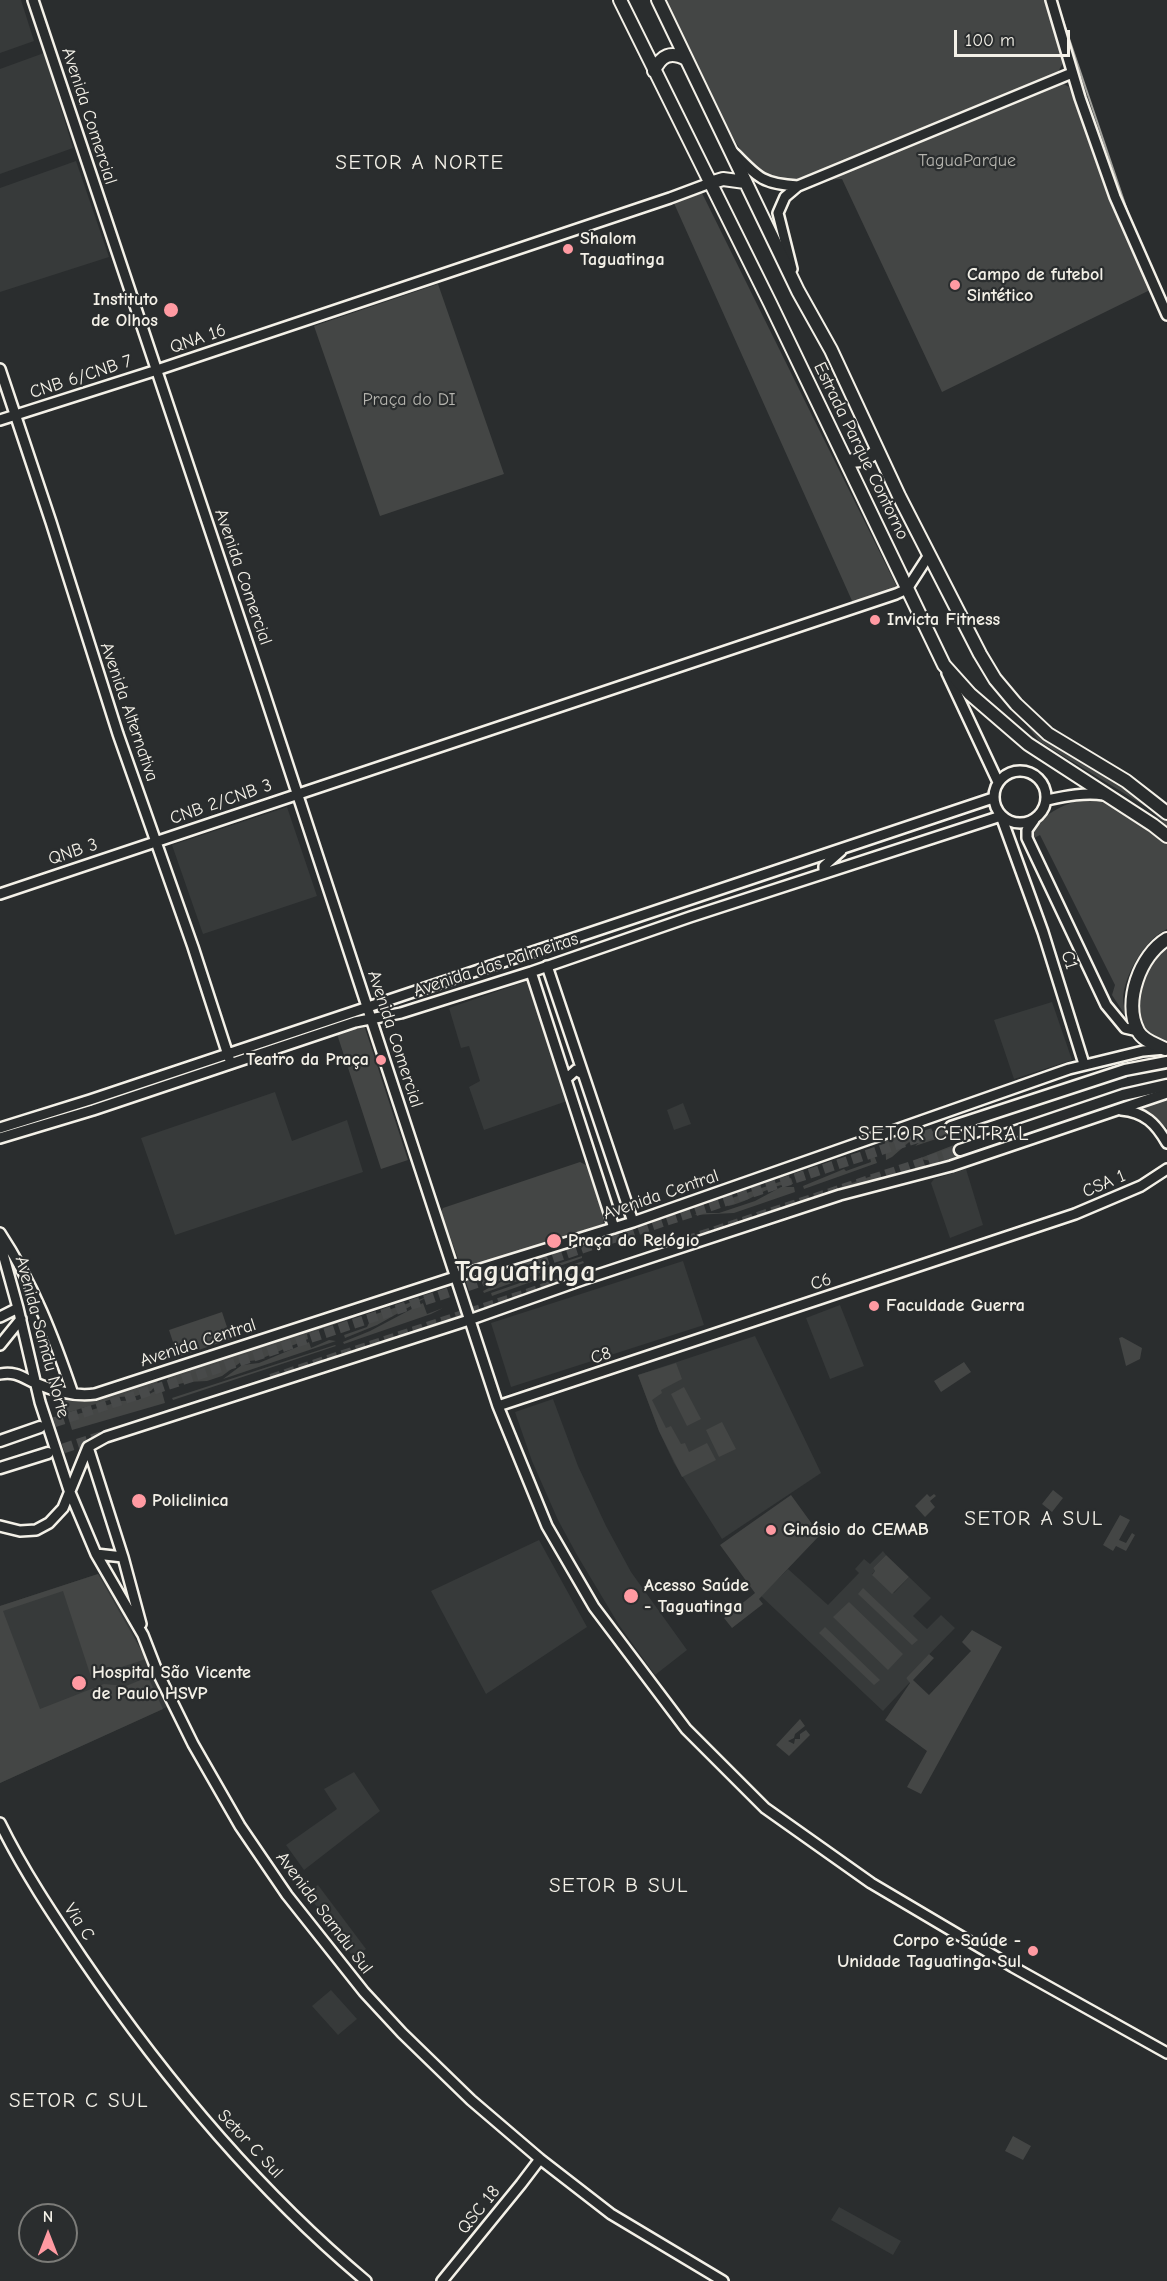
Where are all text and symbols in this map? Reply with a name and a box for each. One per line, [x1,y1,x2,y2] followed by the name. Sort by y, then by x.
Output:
[957,18,1072,56] scale bar
[965,30,1015,51] text: 100 m
[57,45,121,187] street label: Avenida Comercial
[335,150,505,176] district label: SETOR A NORTE
[918,150,1016,172] park label: TaguaParque
[580,228,665,270] place label: Shalom Taguatinga
[561,242,575,256] marker: Shalom Taguatinga
[967,264,1103,306] place label: Campo de futebol Sintético
[948,278,962,292] marker: Campo de futebol Sintético
[91,289,158,332] place label: Instituto de Olhos
[162,301,180,319] marker: Instituto de Olhos
[167,319,229,359] street label: QNA 16
[27,350,135,404] street label: CNB 6/CNB 7
[809,359,913,543] street label: Estrada Parque Contorno
[362,389,456,411] park label: Praça do DI
[210,506,276,648] street label: Avenida Comercial
[887,609,1000,631] place label: Invicta Fitness
[868,613,882,627] marker: Invicta Fitness
[95,640,163,784] street label: Avenida Alternativa
[167,774,275,830] street label: CNB 2/CNB 3
[45,834,101,870] street label: QNB 3
[411,928,581,1002] street label: Avenida das Palmeiras
[1056,948,1082,972] street label: C1
[363,968,427,1110] street label: Avenida Comercial
[246,1049,369,1071] place label: Teatro da Praça
[374,1053,388,1067] marker: Teatro da Praça
[858,1121,1030,1147] district label: SETOR CENTRAL
[600,1165,722,1225] street label: Avenida Central
[1079,1165,1129,1203] street label: CSA 1
[568,1230,699,1252] place label: Praça do Relógio
[545,1232,563,1250] marker: Praça do Relógio
[10,1254,74,1420] street label: Avenida Samdu Norte
[455,1255,595,1291] district label: Taguatinga
[808,1269,834,1295] street label: C6
[886,1295,1025,1317] place label: Faculdade Guerra
[867,1299,881,1313] marker: Faculdade Guerra
[137,1314,259,1372] street label: Avenida Central
[588,1342,614,1370] street label: C8
[152,1490,229,1512] place label: Policlinica
[130,1492,148,1510] marker: Policlinica
[964,1506,1104,1532] district label: SETOR A SUL
[783,1519,929,1541] place label: Ginásio do CEMAB
[764,1523,778,1537] marker: Ginásio do CEMAB
[644,1575,749,1618] place label: Acesso Saúde - Taguatinga
[622,1587,640,1605] marker: Acesso Saúde - Taguatinga
[92,1662,251,1704] place label: Hospital São Vicente de Paulo HSVP
[70,1674,88,1692] marker: Hospital São Vicente de Paulo HSVP
[271,1848,377,1978] street label: Avenida Samdu Sul
[549,1873,689,1899] district label: SETOR B SUL
[59,1899,99,1945] street label: Via C
[837,1930,1021,1972] place label: Corpo e Saúde - Unidade Taguatinga Sul
[1026,1944,1040,1958] marker: Corpo e Saúde - Unidade Taguatinga Sul
[9,2088,149,2114] district label: SETOR C SUL
[213,2105,287,2183] street label: Setor C Sul
[453,2181,505,2239] street label: QSC 18
[18,2203,78,2263] north arrow
[43,2208,53,2226] text: N

